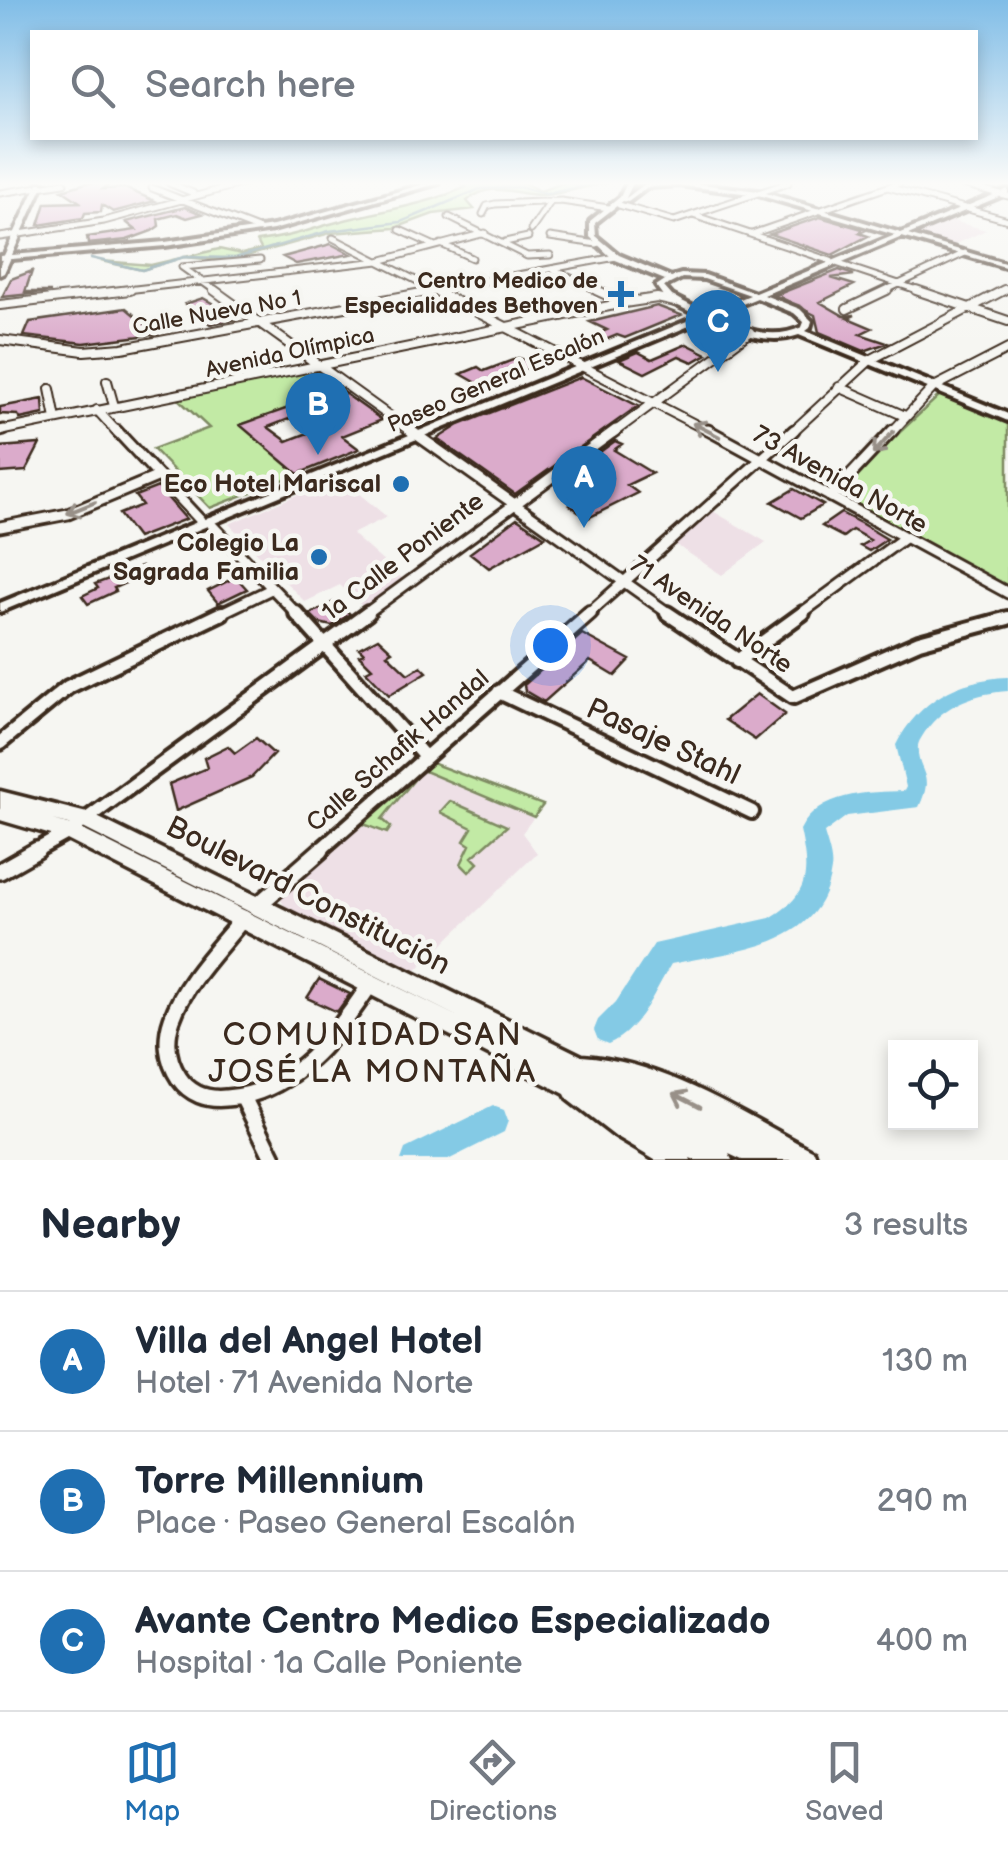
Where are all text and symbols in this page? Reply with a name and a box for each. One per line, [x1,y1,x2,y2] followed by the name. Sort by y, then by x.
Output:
[30,30,978,140] search box
[65,58,120,113] icon: search
[145,63,356,108] text: Search here
[344,268,598,320] place label: Centro Medico de Especialidades Bethoven
[608,281,634,307] marker: Centro Medico de Especialidades Bethoven
[131,285,303,341] street label: Calle Nueva No 1
[686,290,750,372] pin: C
[203,322,377,384] street label: Avenida Olímpica
[384,323,608,439] street label: Paseo General Escalón
[286,372,350,455] pin: B
[747,419,933,541] street label: 73 Avenida Norte
[692,420,721,439] one-way arrow
[871,430,894,455] one-way arrow
[552,446,616,528] pin: A
[164,469,381,500] place label: Eco Hotel Mariscal
[390,473,412,495] marker: Eco Hotel Mariscal
[316,486,490,628] street label: 1a Calle Poniente
[67,501,97,519] one-way arrow
[113,528,299,588] place label: Colegio La Sagrada Familia
[308,546,330,568] marker: Colegio La Sagrada Familia
[624,549,798,681] street label: 71 Avenida Norte
[525,620,576,671] your location
[300,663,496,839] street label: Calle Schafik Handal
[580,691,746,793] street label: Pasaje Stahl
[160,809,456,983] street label: Boulevard Constitución
[208,1016,538,1092] district label: COMUNIDAD SAN JOSÉ LA MONTAÑA
[888,1040,978,1130] map controls
[888,1040,978,1130] button: locate
[673,1090,703,1109] one-way arrow
[40,1200,180,1251] text: Nearby
[844,1206,968,1245] text: 3 results
[135,1319,483,1364] text: Villa del Angel Hotel
[63,1342,82,1381] text: A
[882,1342,968,1381] text: 130 m
[135,1364,473,1403] text: Hotel · 71 Avenida Norte
[135,1459,424,1504] text: Torre Millennium
[61,1482,84,1521] text: B
[877,1482,968,1521] text: 290 m
[135,1504,576,1543] text: Place · Paseo General Escalón
[135,1599,771,1644] text: Avante Centro Medico Especializado
[61,1622,84,1661] text: C
[876,1622,968,1661] text: 400 m
[135,1644,523,1683] text: Hospital · 1a Calle Poniente
[124,1735,180,1828] tab: Map
[428,1735,557,1828] tab: Directions
[805,1735,884,1828] tab: Saved

